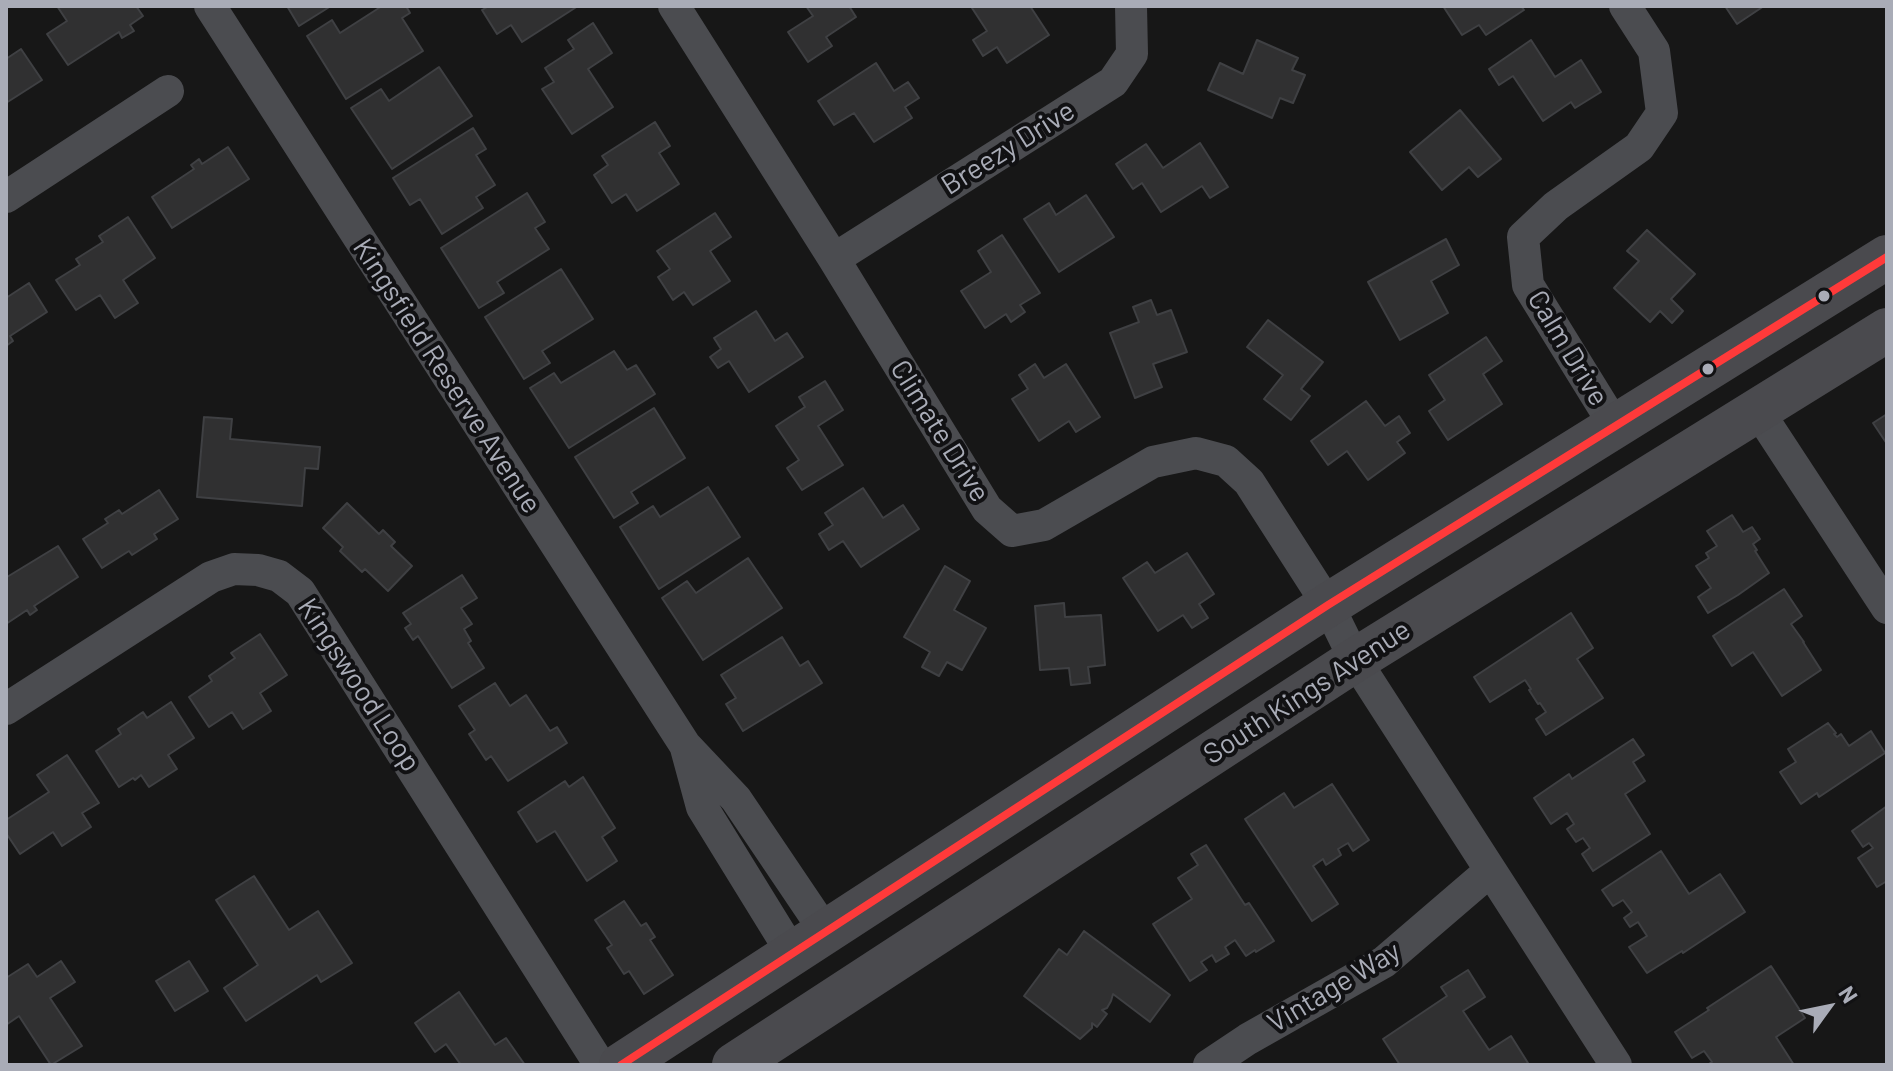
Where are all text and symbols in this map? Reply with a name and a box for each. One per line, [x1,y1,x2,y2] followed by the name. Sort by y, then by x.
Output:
[935,94,1081,202] street label: Breezy Drive
[346,232,548,520] street label: Kingsfield Reserve Avenue
[1520,284,1616,412] street label: Calm Drive
[1816,288,1832,304] unlabelled marker
[883,354,997,508] street label: Climate Drive
[1700,361,1716,377] unlabelled marker
[291,592,427,778] street label: Kingswood Loop
[1197,613,1417,771] street label: South Kings Avenue
[1261,934,1407,1040] street label: Vintage Way
[1789,967,1869,1047] north arrow
[1834,981,1864,1007] text: N

